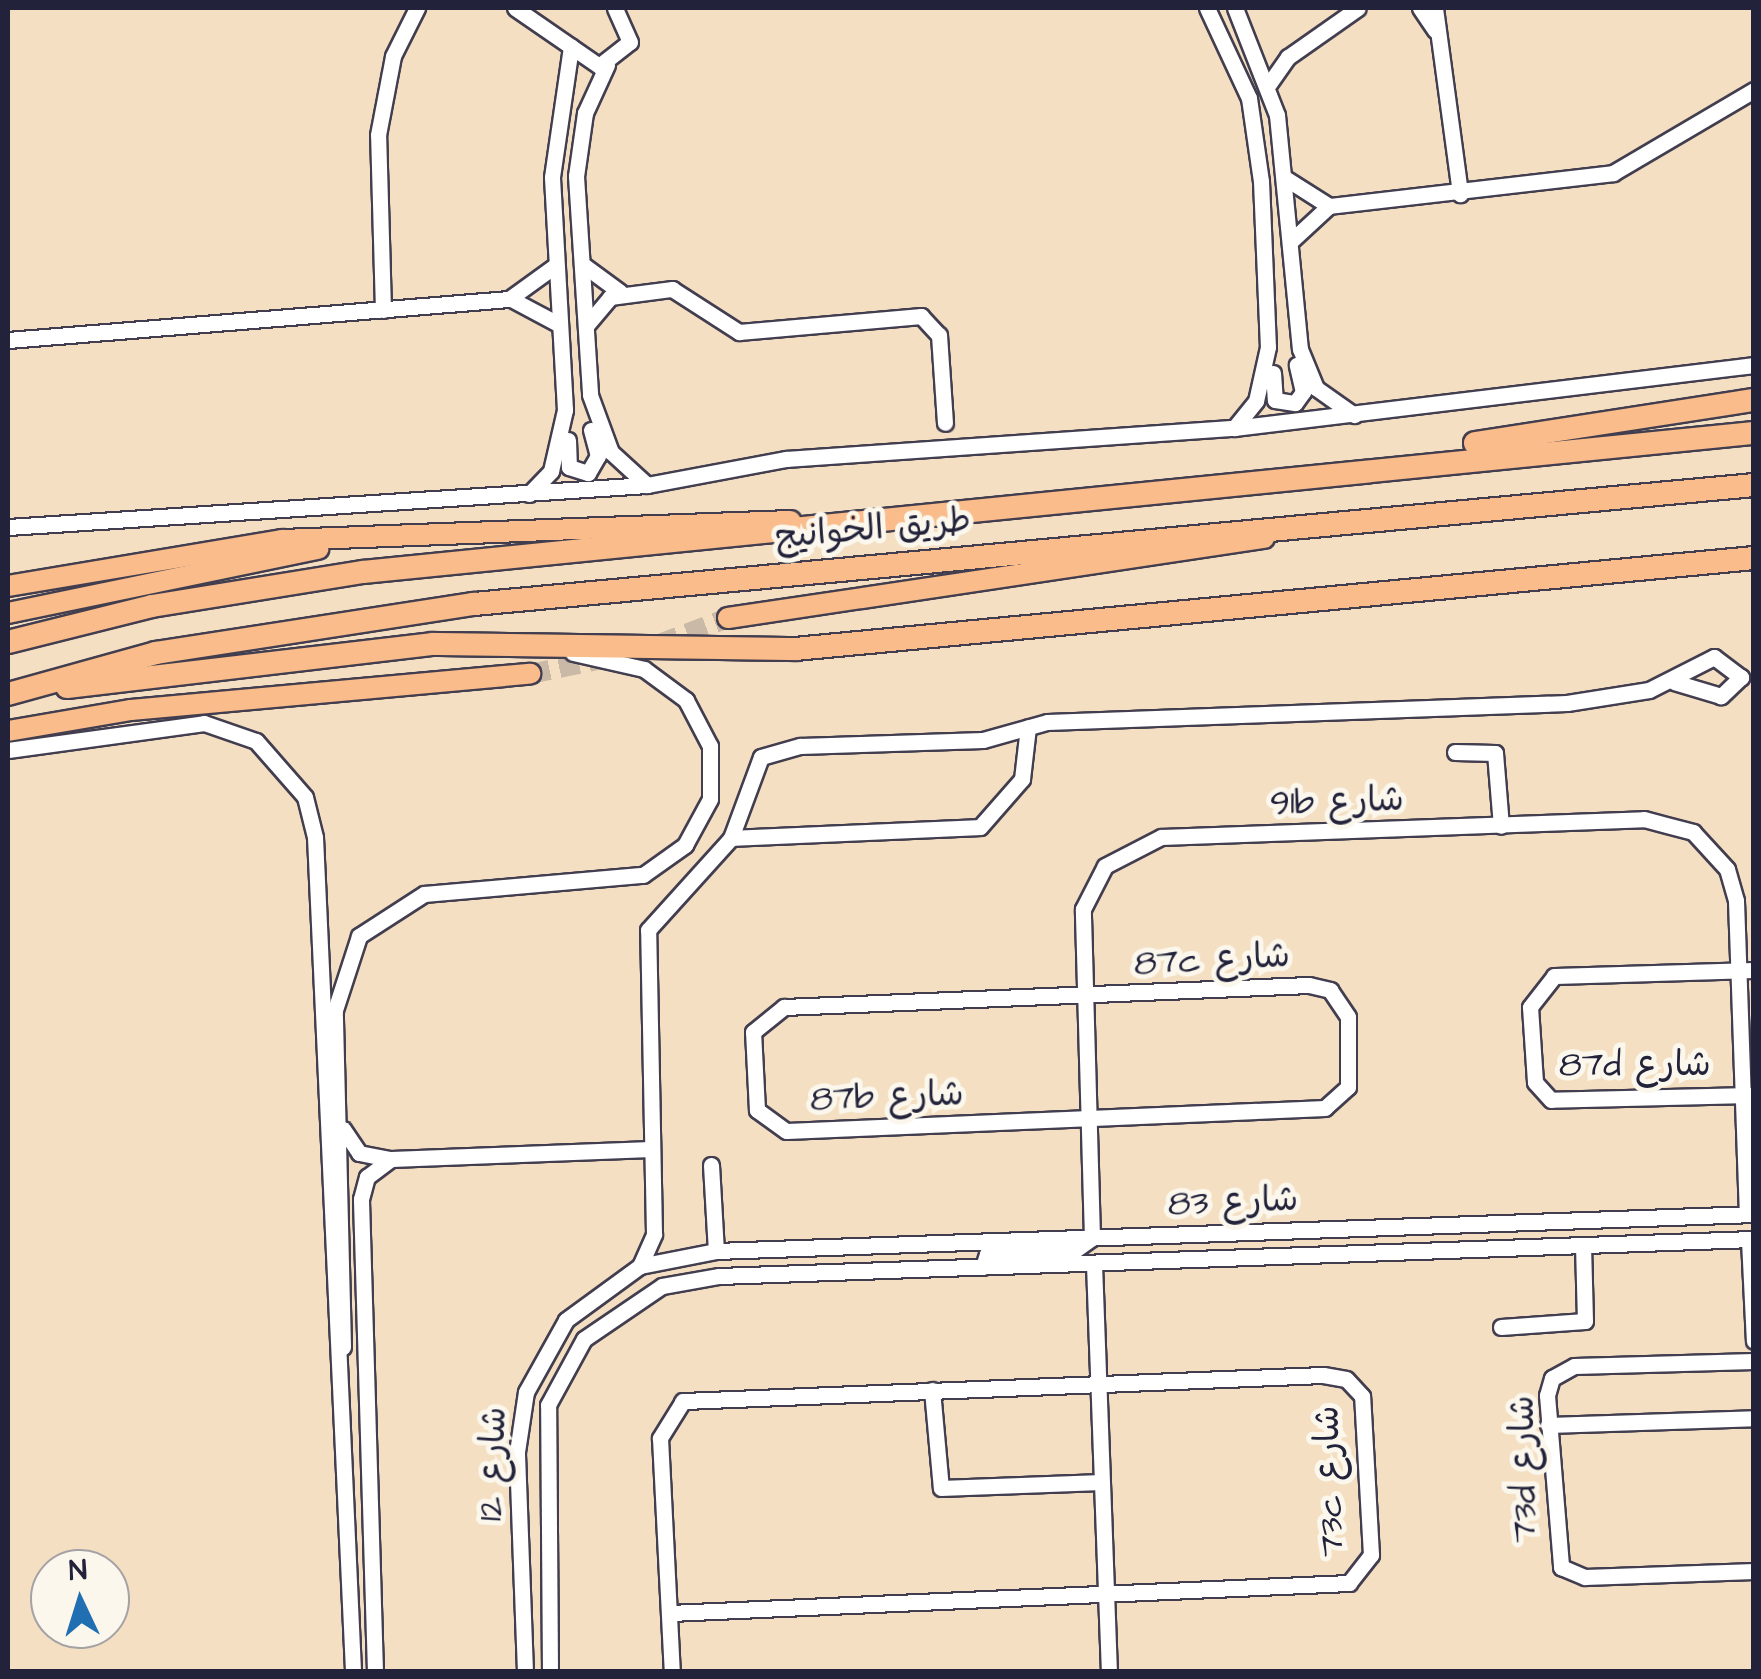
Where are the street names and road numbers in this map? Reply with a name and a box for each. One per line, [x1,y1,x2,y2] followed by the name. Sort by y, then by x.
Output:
[773,500,973,558] street label: طريق الخوانيج
[1269,779,1405,825] street label: 91b شارع
[1133,935,1291,985] street label: 87c شارع
[1559,1044,1711,1086] street label: 87d شارع
[809,1073,965,1121] street label: 87b شارع
[1167,1179,1299,1225] street label: شارع 83
[1502,1395,1546,1543] street label: 73d شارع
[1306,1405,1354,1557] street label: 73c شارع
[470,1406,516,1522] street label: شارع 12

